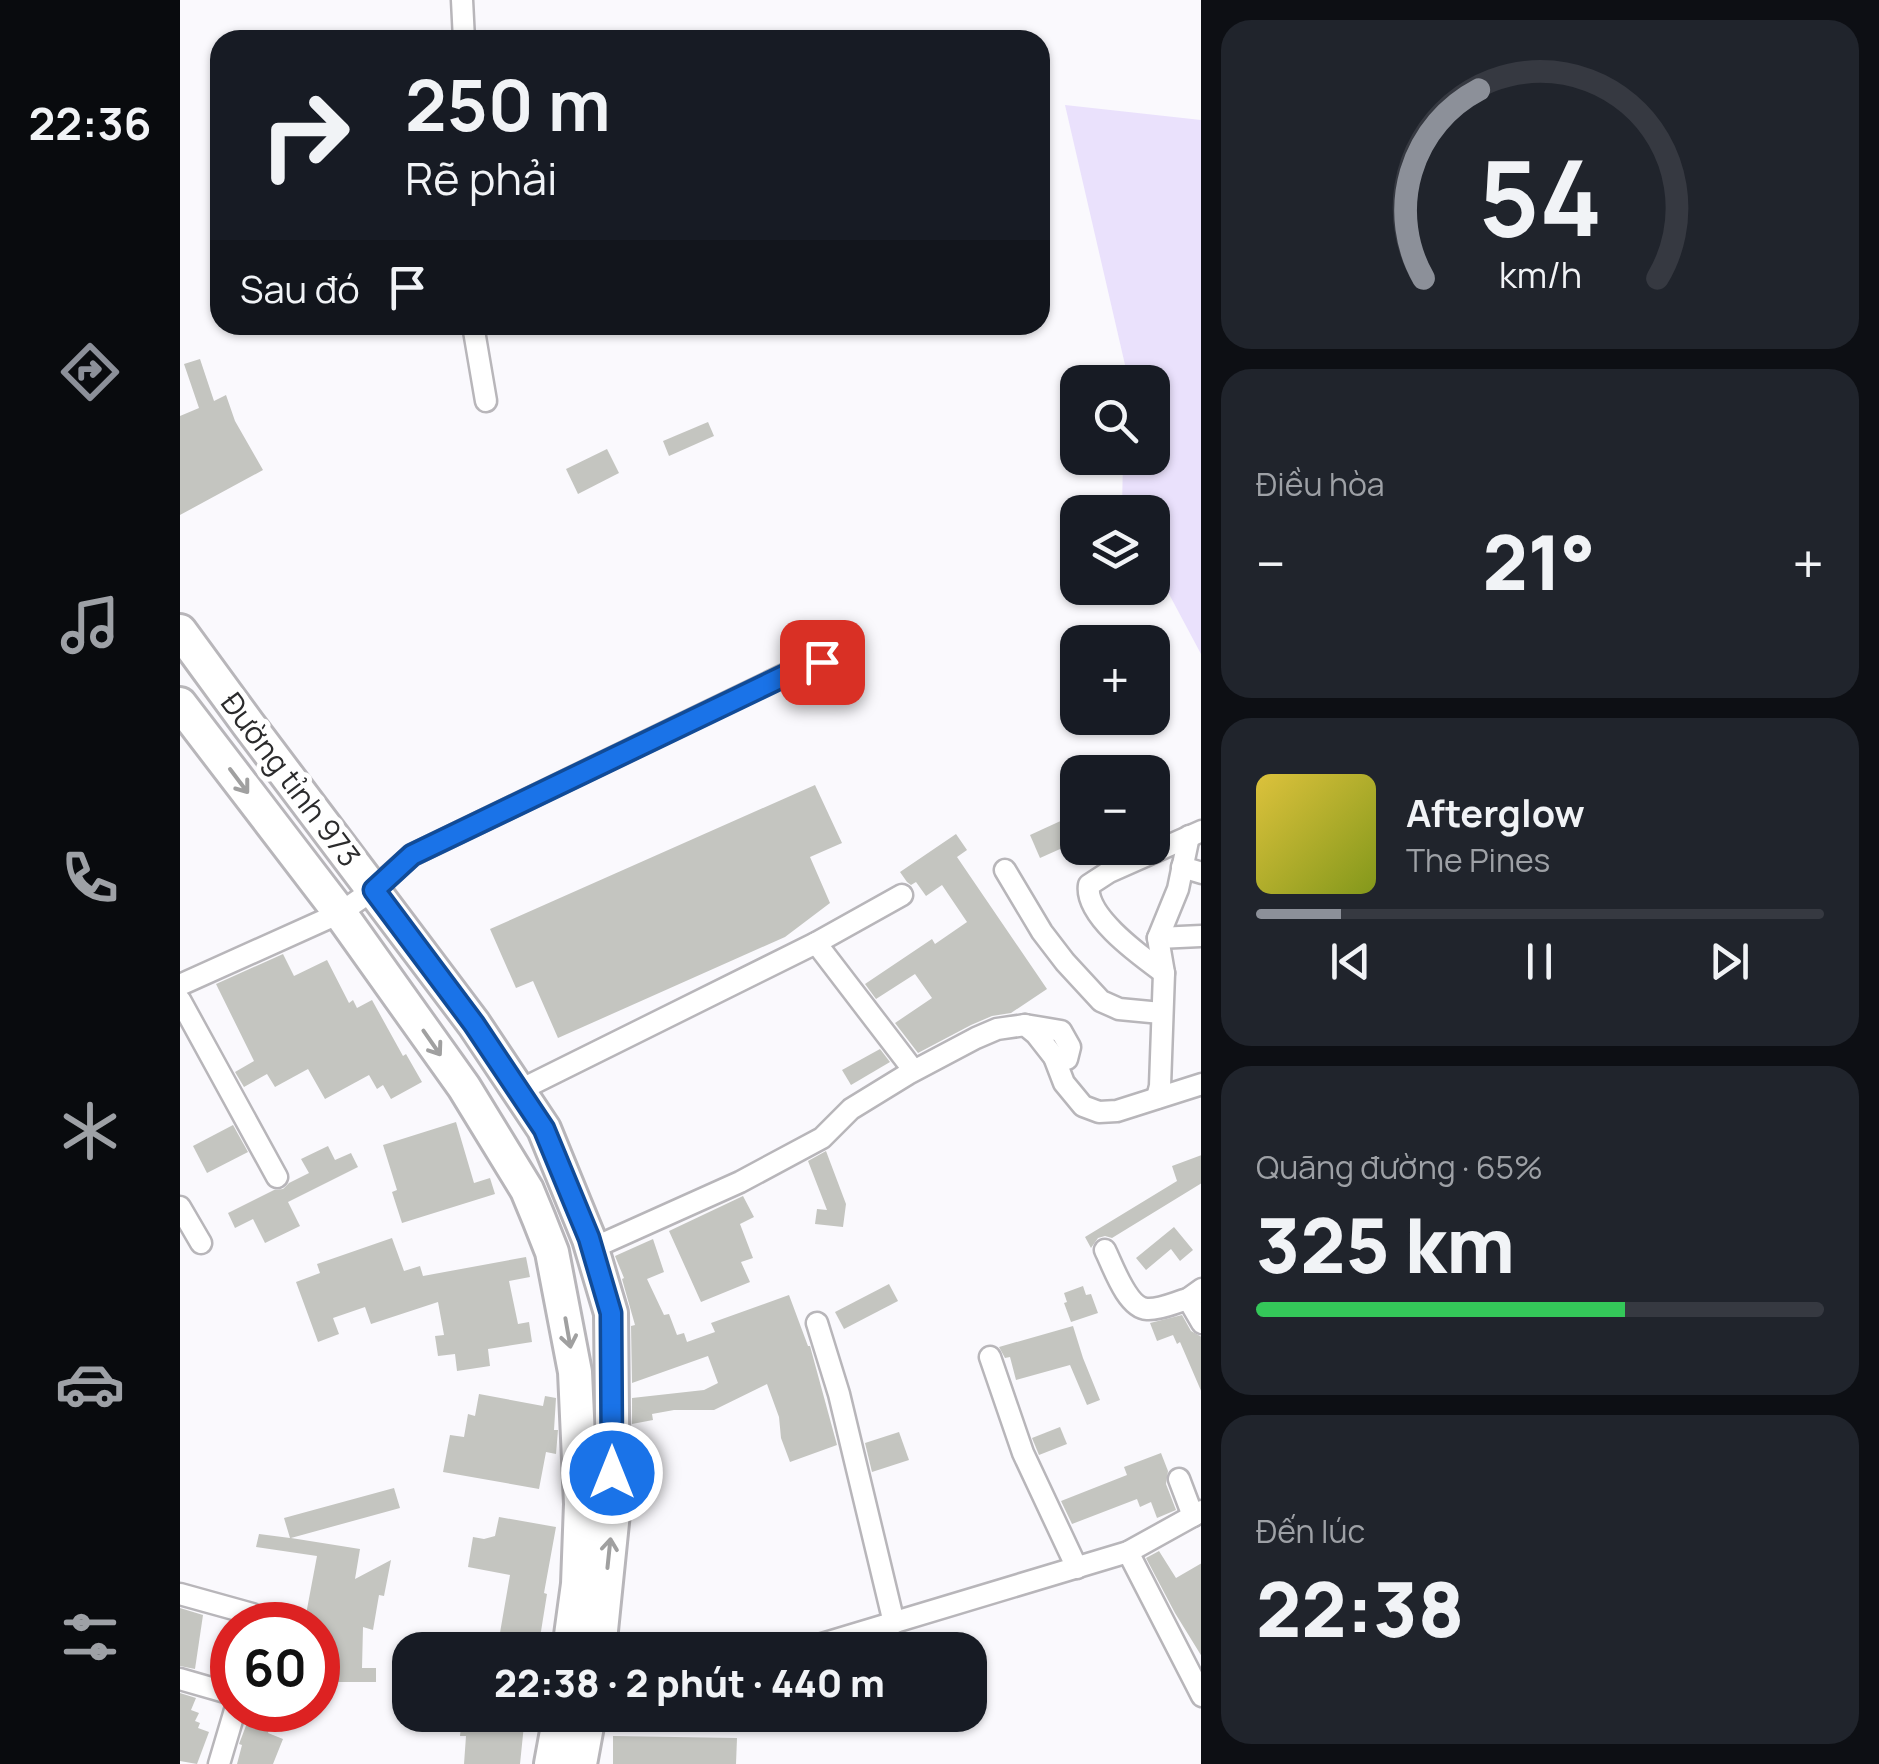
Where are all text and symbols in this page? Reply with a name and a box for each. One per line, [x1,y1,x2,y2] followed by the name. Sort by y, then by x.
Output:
[405,56,611,152] text: 250 m
[240,70,370,200] icon: right
[28,92,152,154] text: 22:36
[1478,125,1602,267] text: 54
[405,147,558,209] text: Rẽ phải
[1498,250,1582,299] text: km/h
[380,260,435,315] icon: arrive
[240,262,360,314] text: Sau đó
[55,337,125,407] icon: directions
[1060,365,1170,865] map controls
[1060,365,1170,475] button: search
[1256,462,1385,506] text: Điều hòa
[1060,495,1170,605] button: layers
[1482,510,1596,613] text: 21°
[1256,525,1286,601] text: −
[1792,525,1824,601] text: +
[55,590,125,660] icon: music
[780,620,865,705] pin
[1060,625,1170,735] button: +
[795,635,850,690] icon: arrive
[212,684,370,875] street label: Đường tỉnh 973
[1060,755,1170,865] button: −
[229,767,250,794] one-way arrow
[1406,786,1585,838] text: Afterglow
[1406,838,1550,882] text: The Pines
[55,843,125,913] icon: phone
[1323,934,1378,989] icon: previous
[1512,934,1567,989] icon: pause
[1702,934,1757,989] icon: next
[421,1028,442,1056] one-way arrow
[55,1096,125,1166] icon: climate
[1256,1145,1543,1189] text: Quãng đường · 65%
[1256,1193,1515,1296] text: 325 km
[559,1317,578,1349] one-way arrow
[55,1349,125,1419] icon: car
[560,1421,664,1525] position arrow
[1256,1509,1365,1553] text: Đến lúc
[599,1537,618,1570] one-way arrow
[1256,1557,1464,1660] text: 22:38
[55,1602,125,1672] icon: filters
[210,1602,340,1732] speed limit sign: 60
[494,1656,885,1708] text: 22:38 · 2 phút · 440 m

